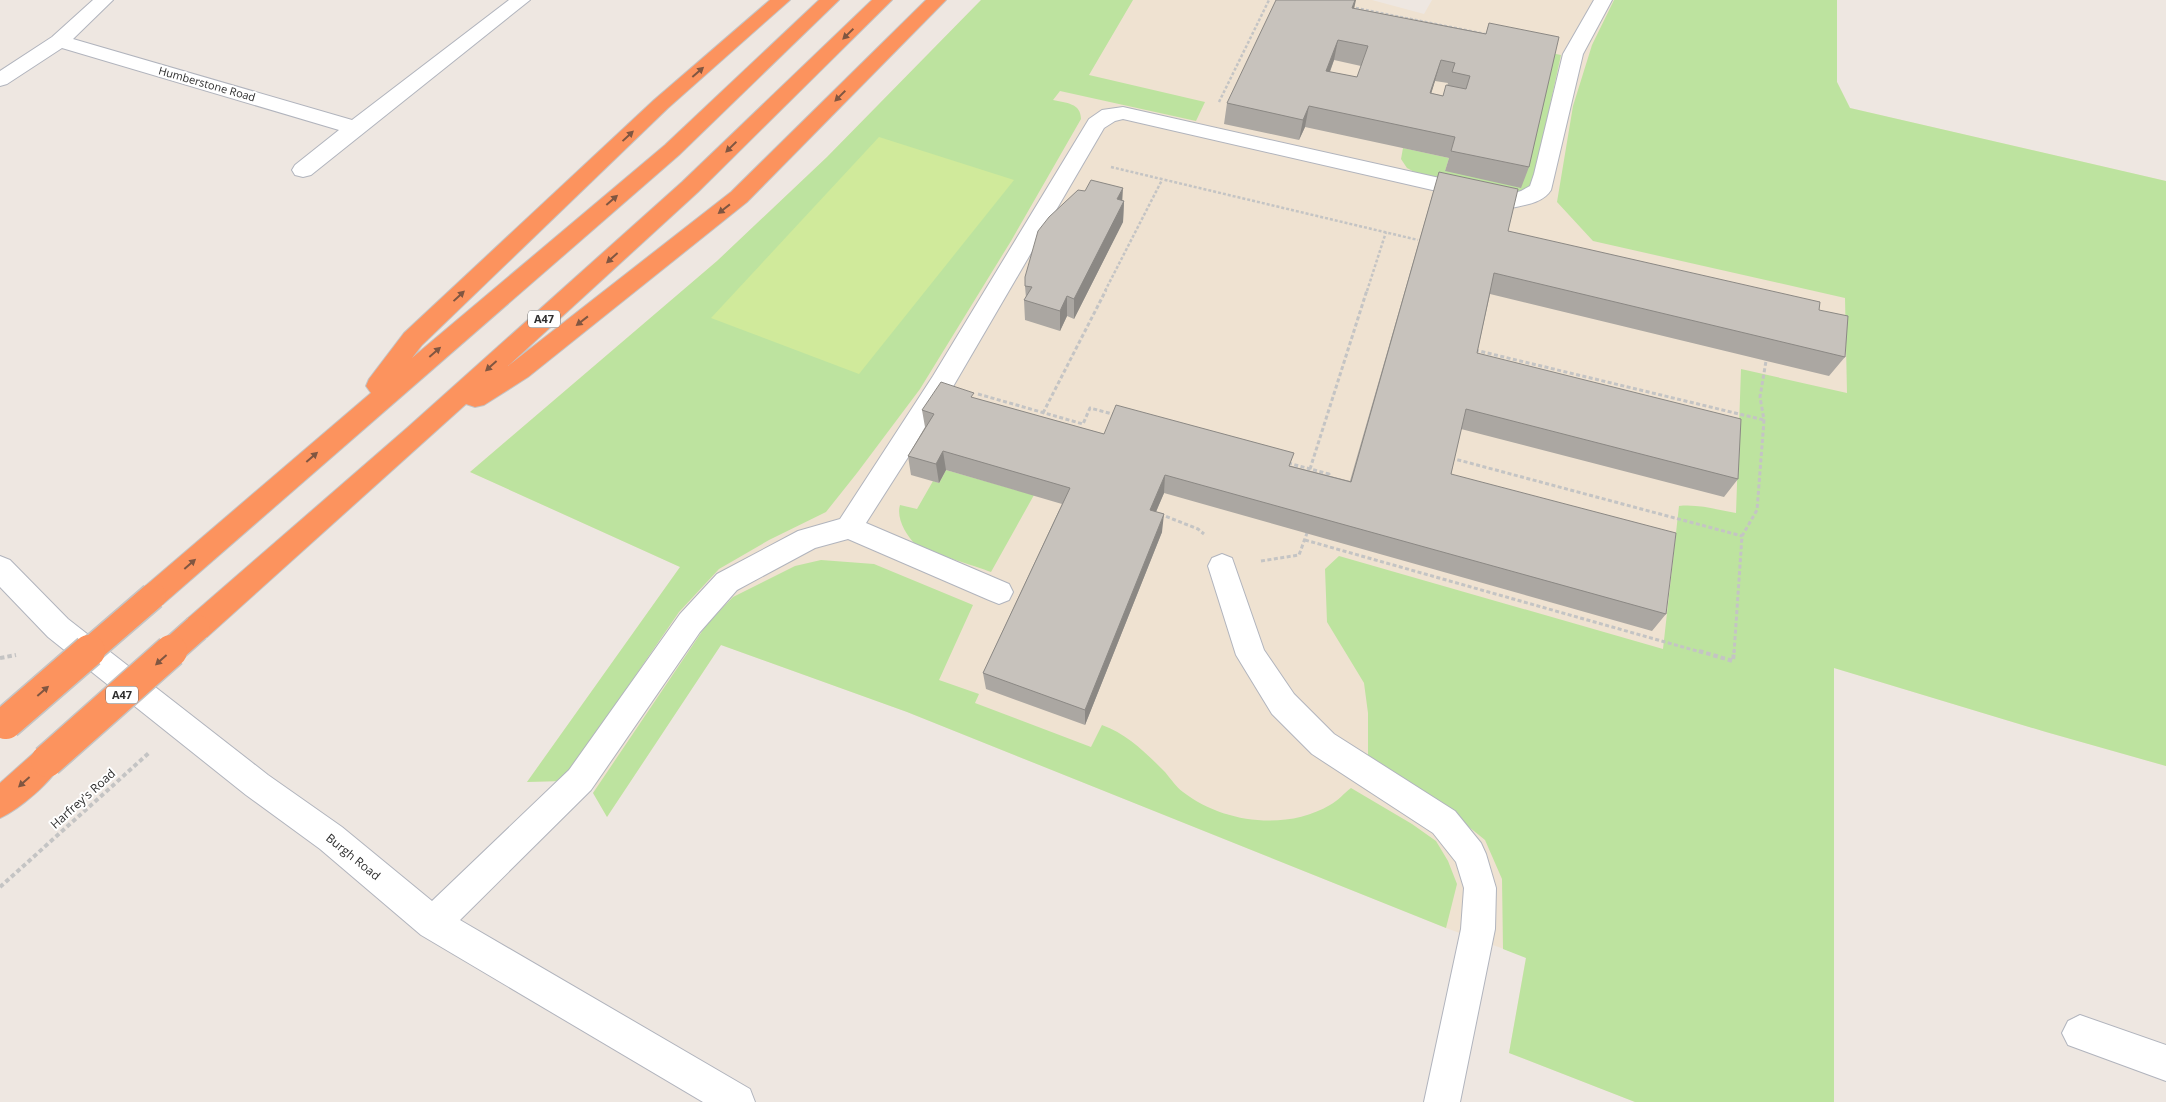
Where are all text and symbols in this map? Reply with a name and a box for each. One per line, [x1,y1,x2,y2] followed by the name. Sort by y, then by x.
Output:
[842,28,854,40] one-way arrow
[157,62,257,105] street label: Humberstone Road
[692,66,704,78] one-way arrow
[834,90,846,102] one-way arrow
[621,130,633,142] one-way arrow
[725,141,737,153] one-way arrow
[606,195,619,206] one-way arrow
[718,204,731,215] one-way arrow
[605,252,618,263] one-way arrow
[452,290,464,302] one-way arrow
[528,310,560,328] road number: A47
[576,315,589,326] one-way arrow
[429,346,442,357] one-way arrow
[485,361,498,372] one-way arrow
[306,452,319,463] one-way arrow
[183,559,196,570] one-way arrow
[155,654,167,666] one-way arrow
[36,686,49,697] one-way arrow
[106,686,138,704] road number: A47
[46,765,119,832] street label: Harfrey's Road
[18,776,30,788] one-way arrow
[322,829,384,884] street label: Burgh Road

